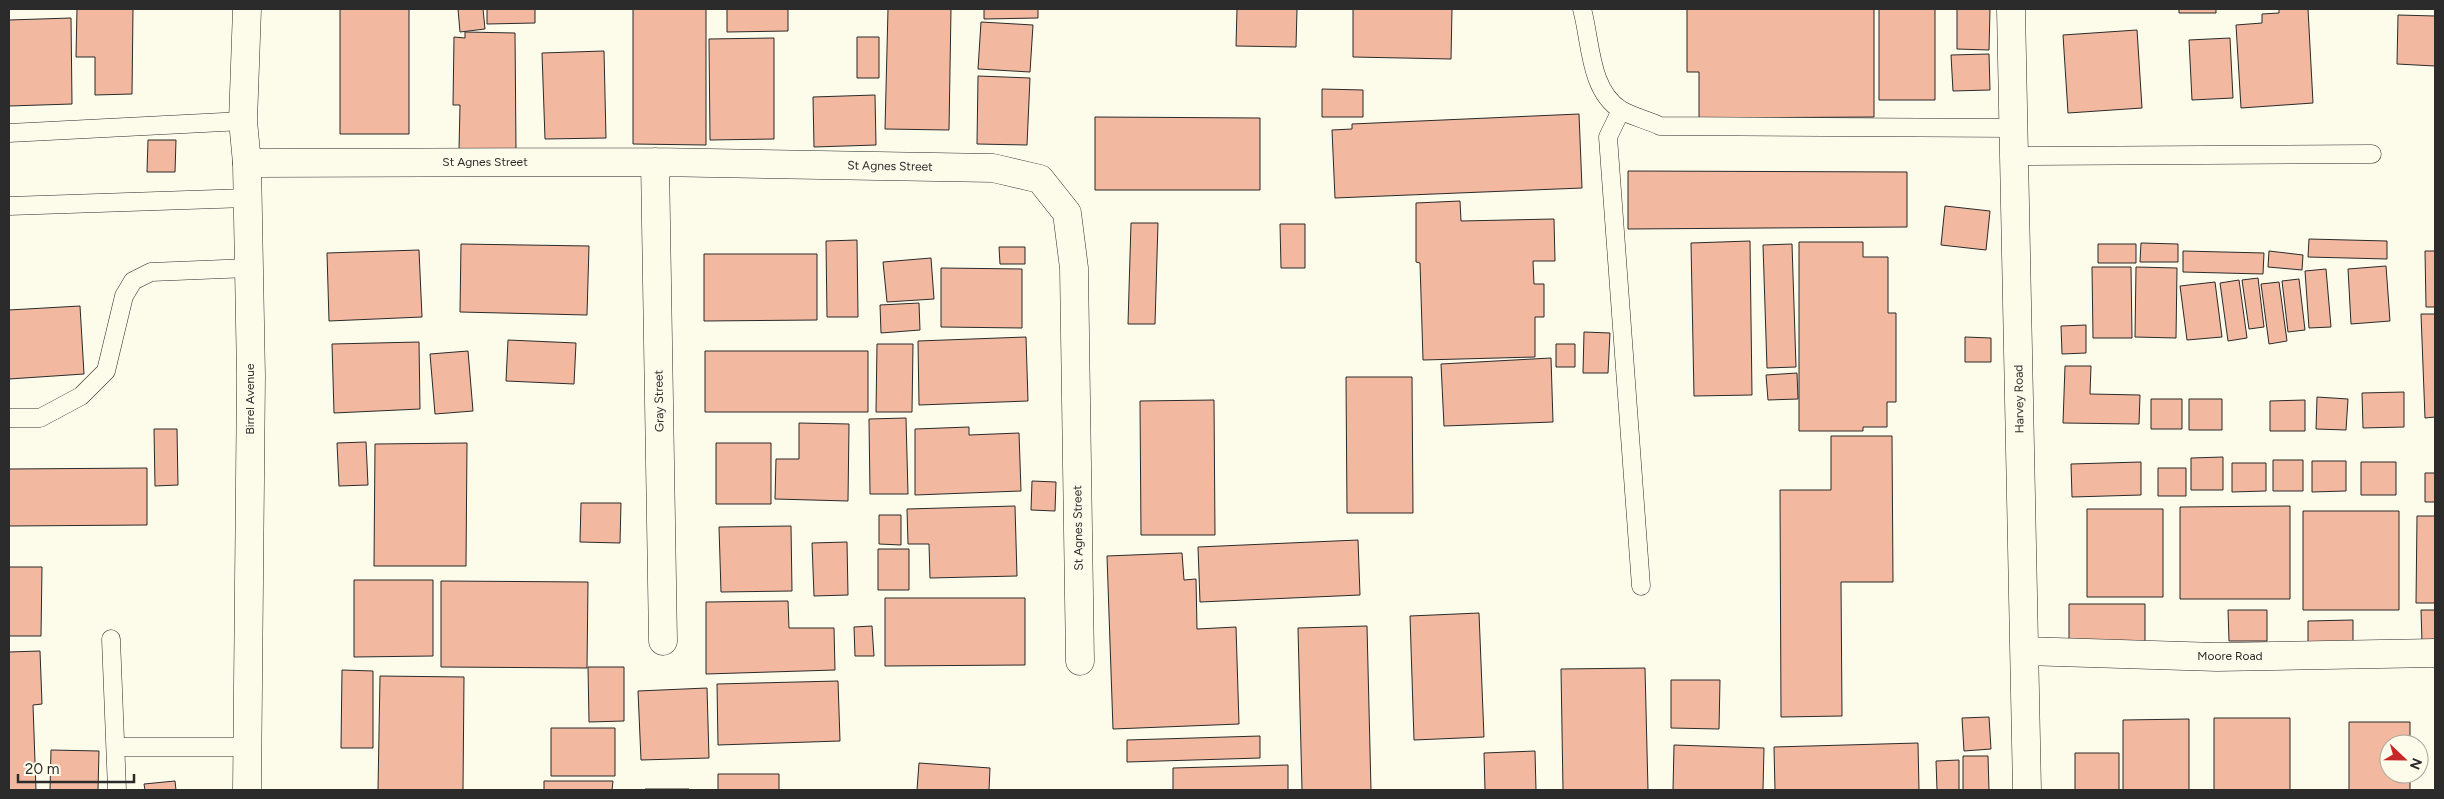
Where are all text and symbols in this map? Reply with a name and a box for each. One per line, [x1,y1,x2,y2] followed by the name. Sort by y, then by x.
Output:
[442,155,528,169] street label: St Agnes Street
[847,158,933,174] street label: St Agnes Street
[243,363,257,434] street label: Birrel Avenue
[2011,365,2027,433] street label: Harvey Road
[651,369,667,432] street label: Gray Street
[1070,485,1086,571] street label: St Agnes Street
[2197,649,2263,663] street label: Moore Road
[2379,734,2429,784] north arrow
[18,752,134,784] scale bar
[2406,755,2425,772] text: N
[25,760,59,778] text: 20 m

